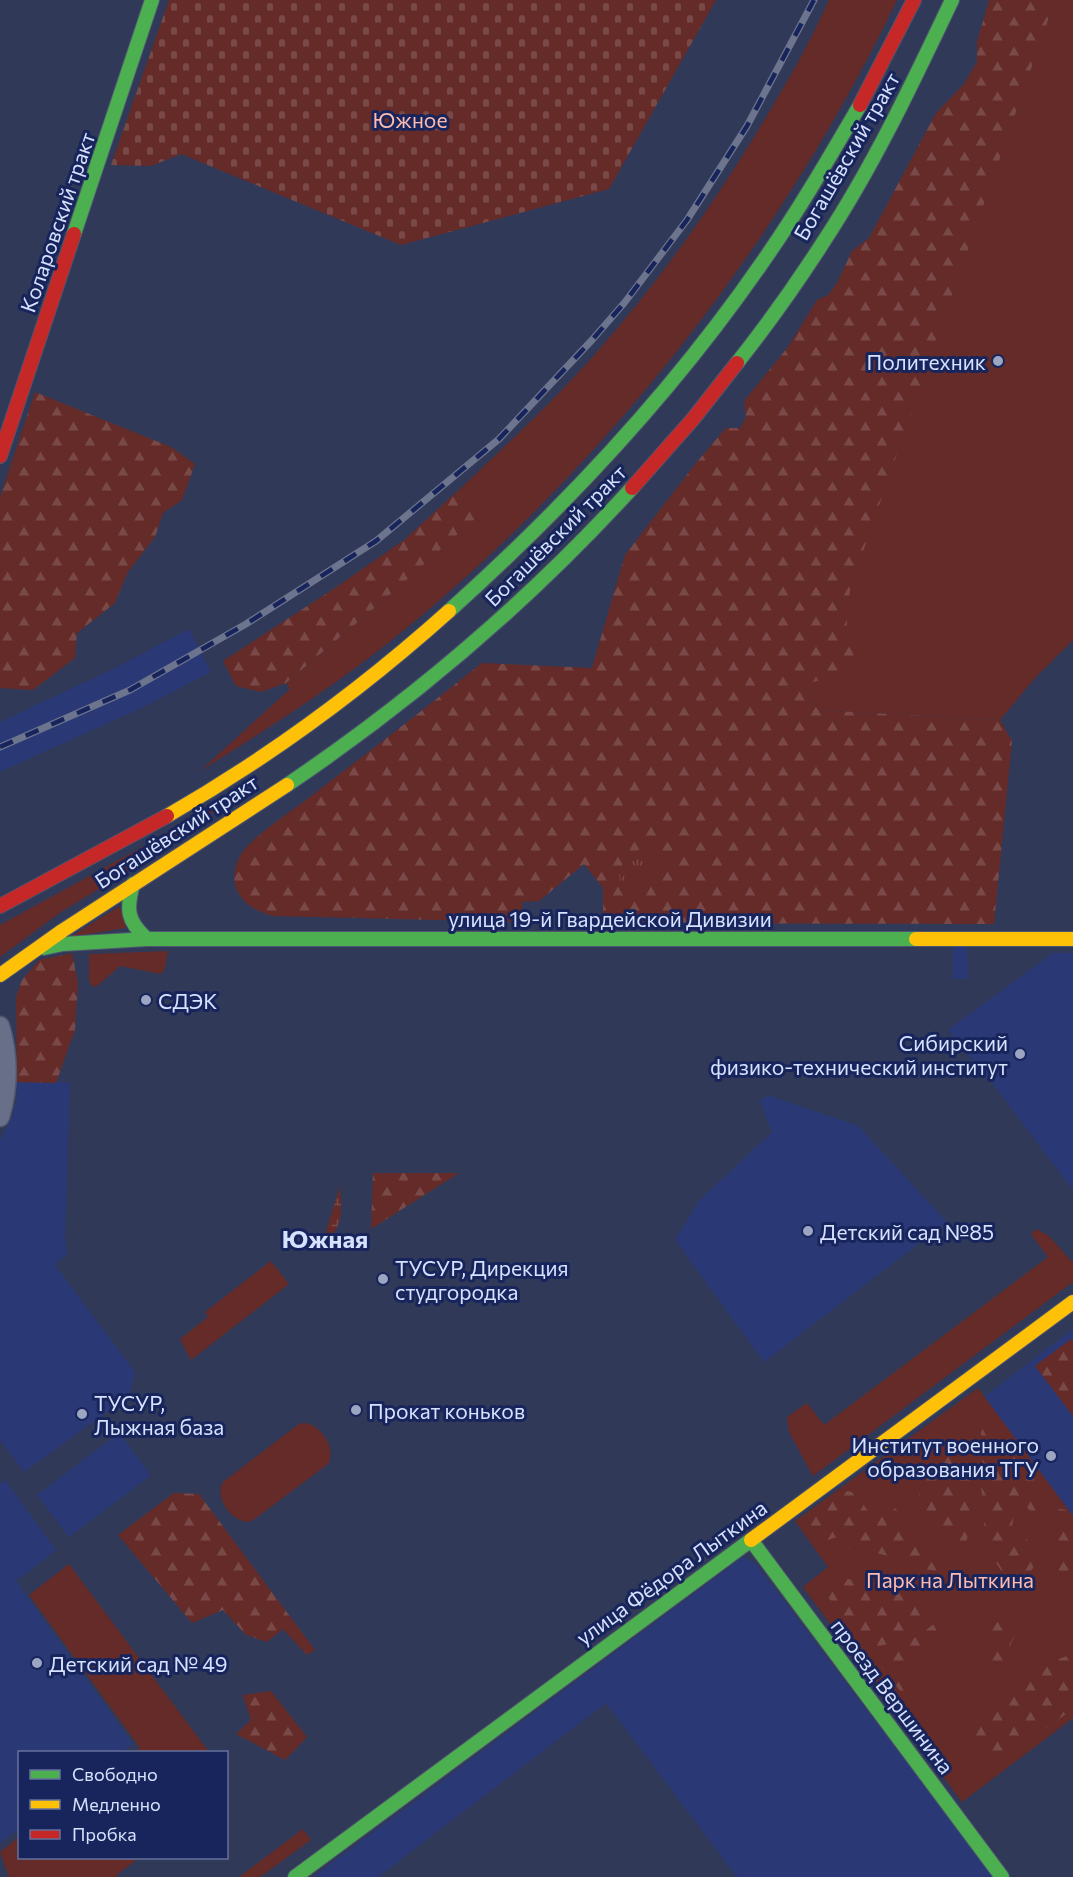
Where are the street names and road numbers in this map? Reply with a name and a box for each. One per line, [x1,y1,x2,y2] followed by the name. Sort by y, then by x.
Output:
[788,68,904,244] street label: Богашёвский тракт
[14,129,100,315] street label: Коларовский тракт
[479,459,631,611] street label: Богашёвский тракт
[90,769,262,893] street label: Богашёвский тракт
[448,906,772,931] street label: улица 19-й Гвардейской Дивизии
[571,1494,771,1650] street label: улица Фёдора Лыткина
[827,1614,959,1778] street label: проезд Вершинина

